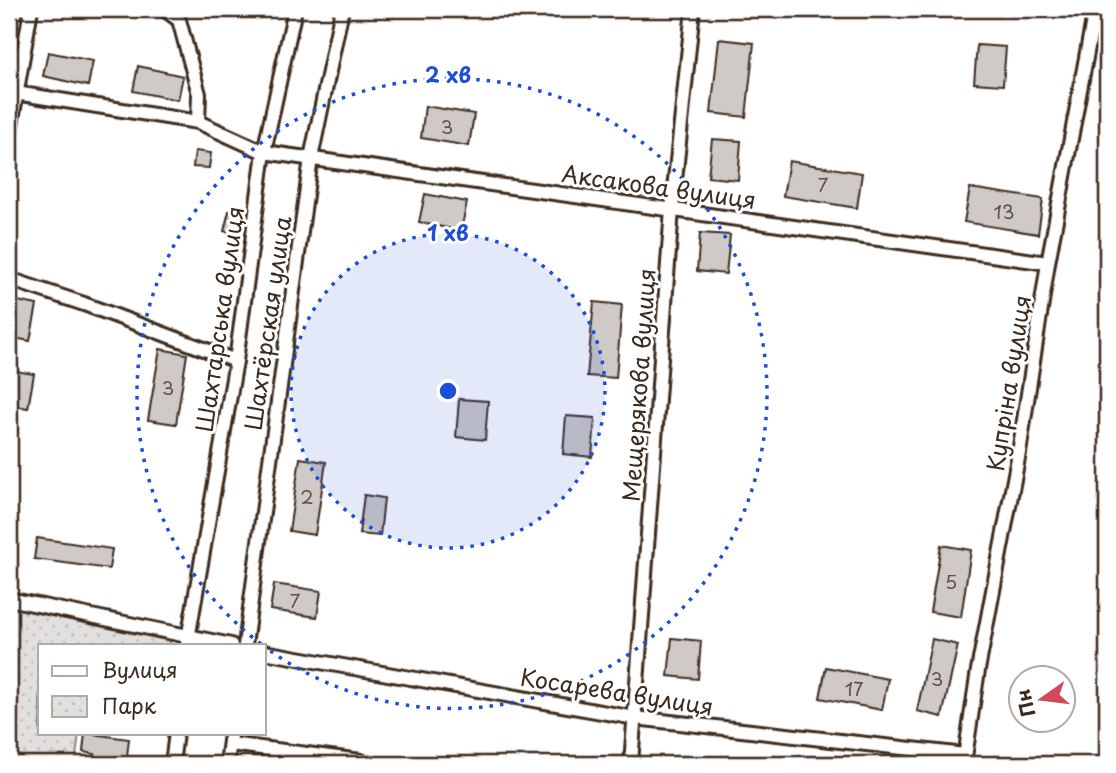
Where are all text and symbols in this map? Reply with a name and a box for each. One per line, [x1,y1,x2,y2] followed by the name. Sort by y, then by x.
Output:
[425,58,471,90] text: 2 хв
[441,112,453,140] house number: 3
[560,155,758,217] street label: Аксакова вулиця
[818,170,829,198] house number: 7
[993,197,1015,225] house number: 13
[186,204,252,434] street label: Шахтарська вулиця
[235,213,299,432] street label: Шахтёрская улица
[427,216,469,248] text: 1 хв
[612,267,664,503] street label: Мещерякова вулиця
[977,292,1039,474] street label: Купріна вулиця
[162,373,174,401] house number: 3
[436,379,460,403] centre of rings
[300,482,314,510] house number: 2
[945,567,957,595] house number: 5
[290,586,301,614] house number: 7
[38,644,266,734] legend
[102,653,178,685] text: Вулиця
[518,658,716,724] street label: Косарева вулиця
[931,664,943,692] house number: 3
[1007,664,1078,734] north arrow
[845,674,863,702] house number: 17
[1008,687,1041,720] text: Пн
[102,689,157,721] text: Парк

